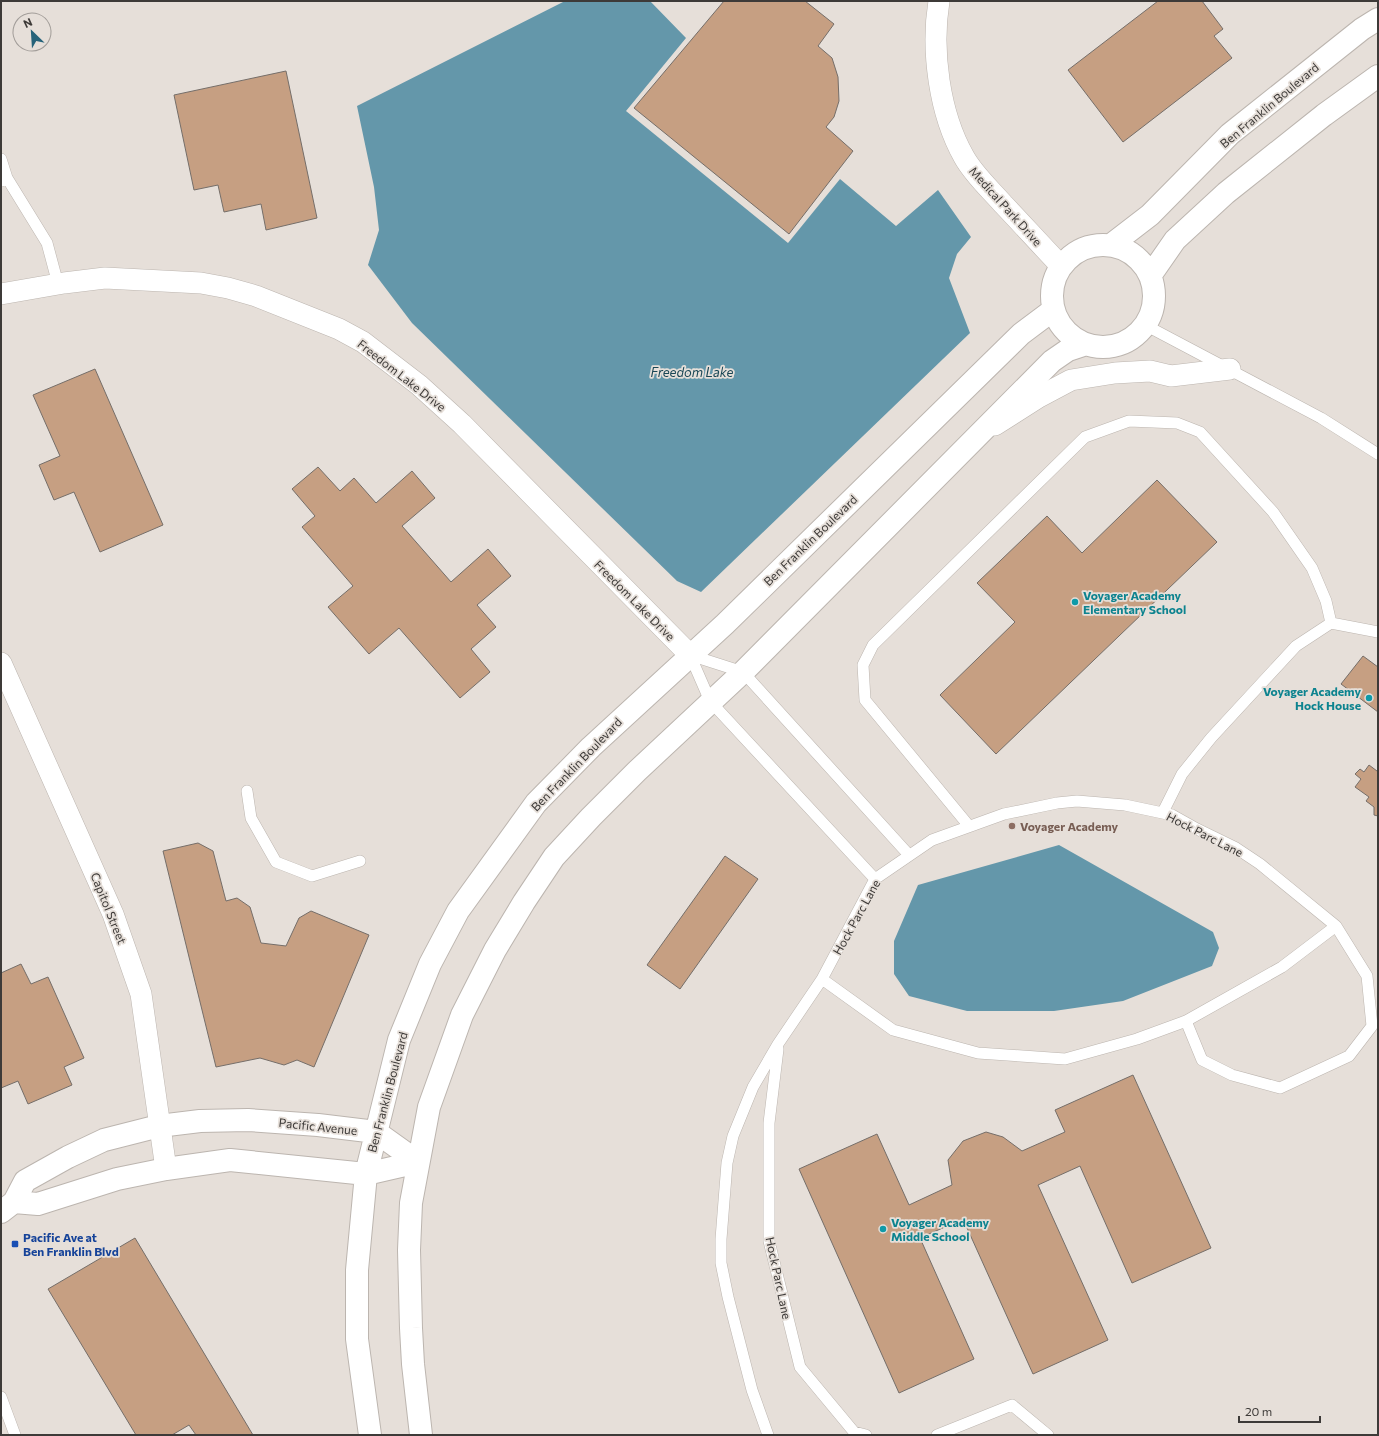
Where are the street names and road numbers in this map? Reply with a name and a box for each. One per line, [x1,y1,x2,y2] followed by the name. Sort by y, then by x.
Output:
[1217,60,1321,150] street label: Ben Franklin Boulevard
[967,164,1045,248] street label: Medical Park Drive
[355,336,449,414] street label: Freedom Lake Drive
[760,492,860,588] street label: Ben Franklin Boulevard
[592,557,678,643] street label: Freedom Lake Drive
[528,714,624,814] street label: Ben Franklin Boulevard
[1164,809,1246,859] street label: Hock Parc Lane
[88,870,130,946] street label: Capitol Street
[830,877,882,957] street label: Hock Parc Lane
[364,1030,410,1154] street label: Ben Franklin Boulevard
[278,1115,358,1137] street label: Pacific Avenue
[763,1236,795,1320] street label: Hock Parc Lane

